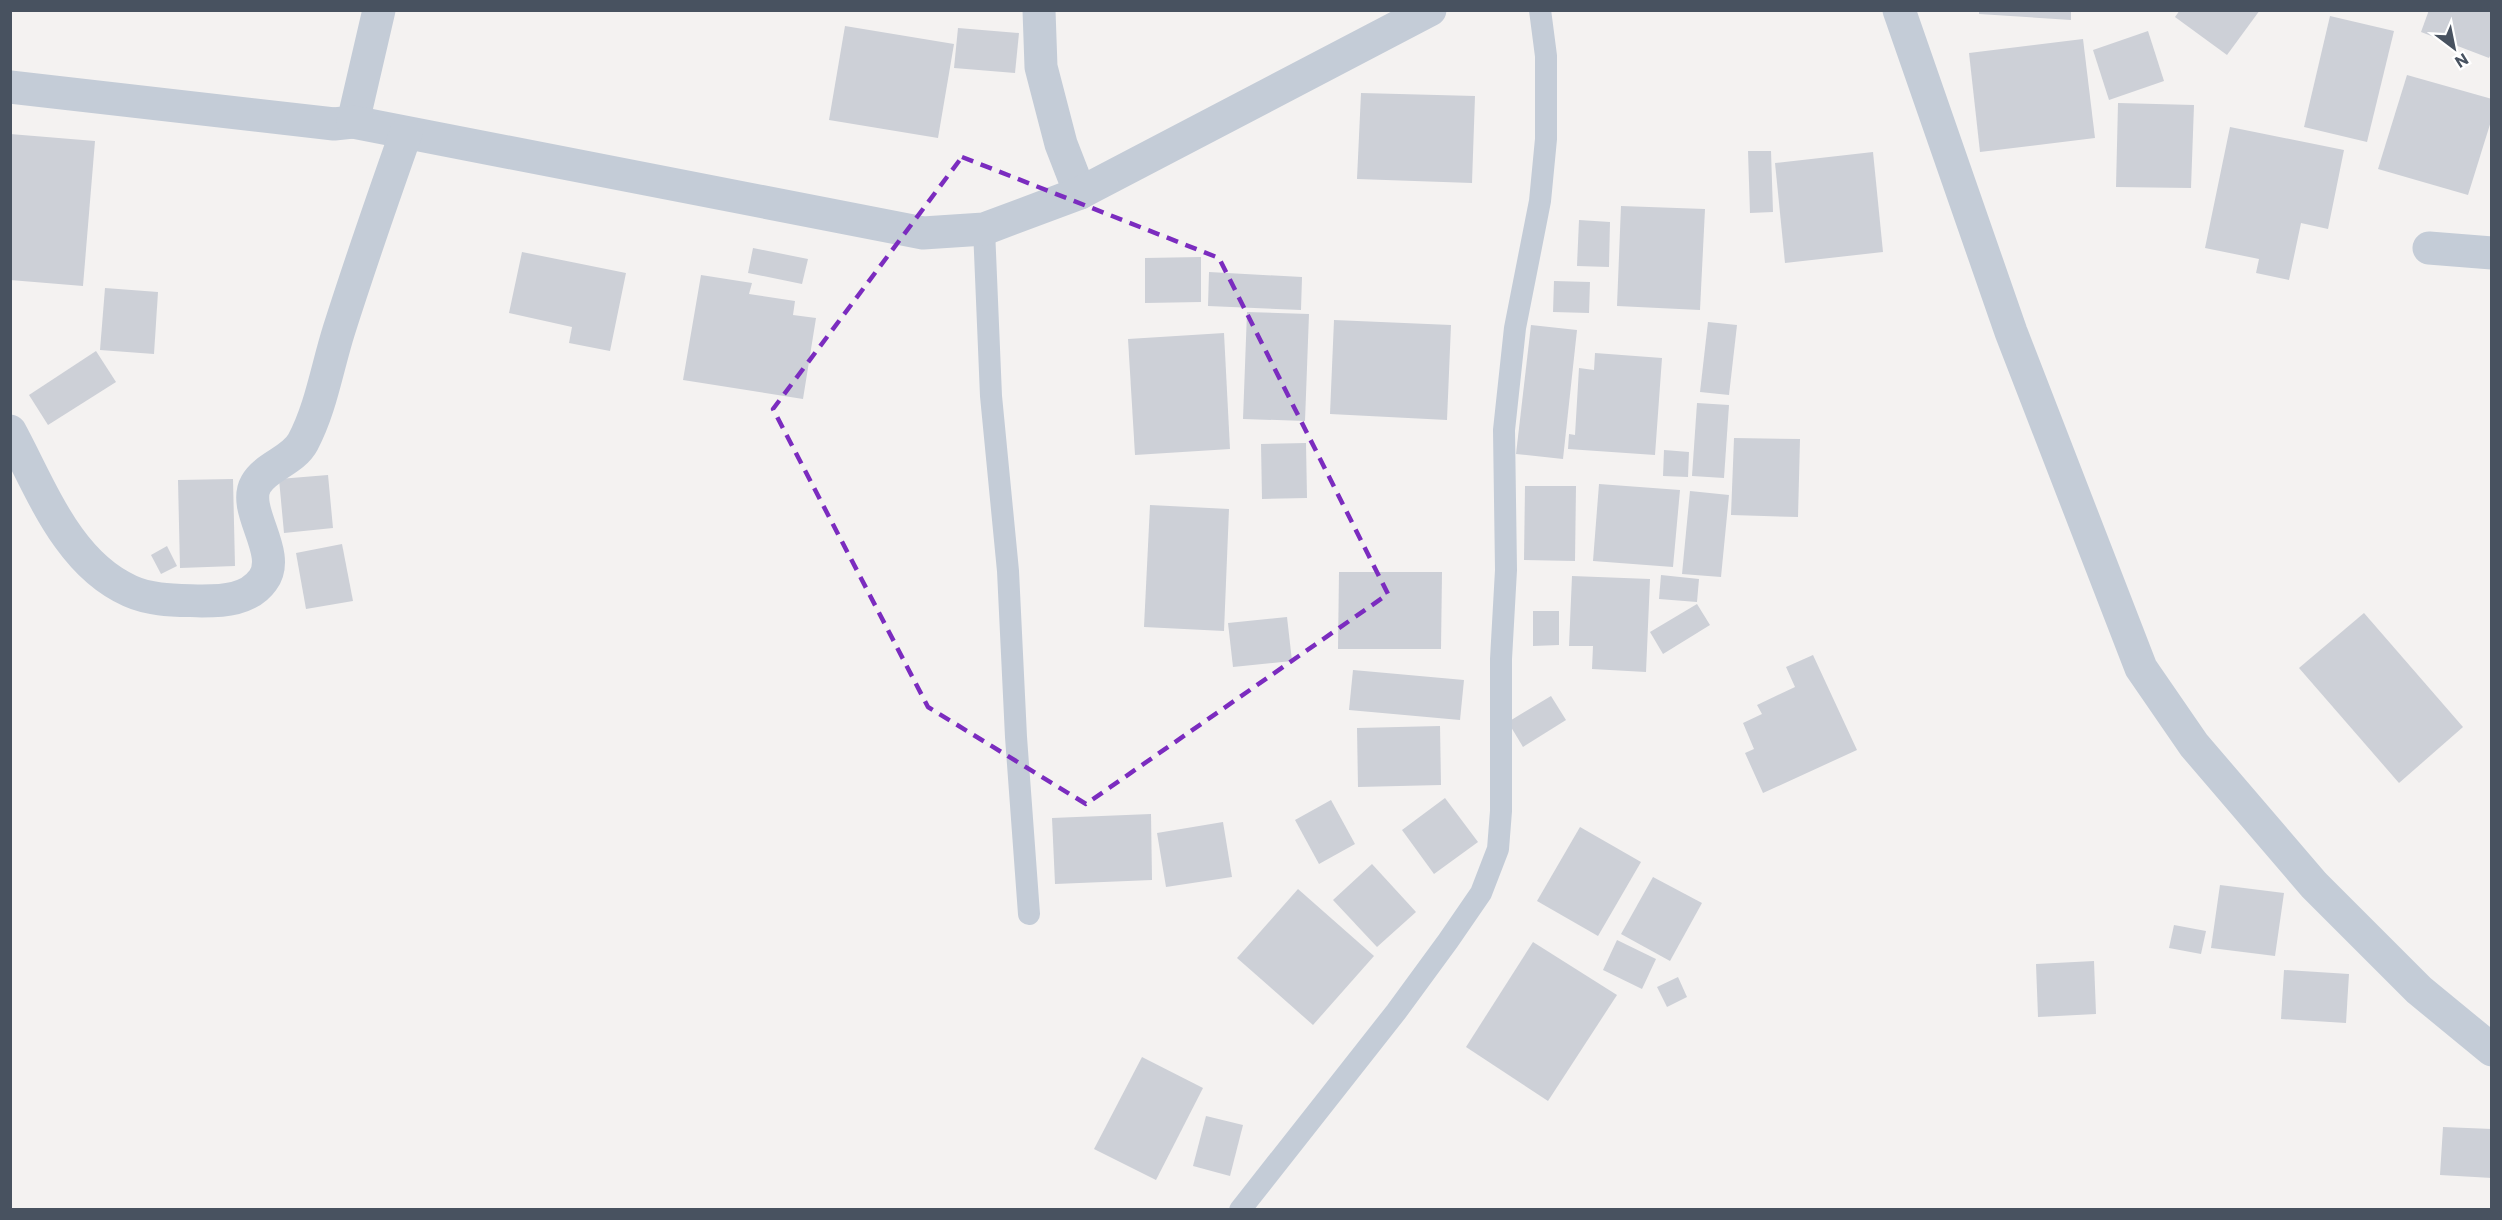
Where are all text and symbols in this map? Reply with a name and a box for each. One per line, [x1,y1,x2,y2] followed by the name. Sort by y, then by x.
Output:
[2424,18,2484,78] north arrow
[2452,50,2472,72] text: N

